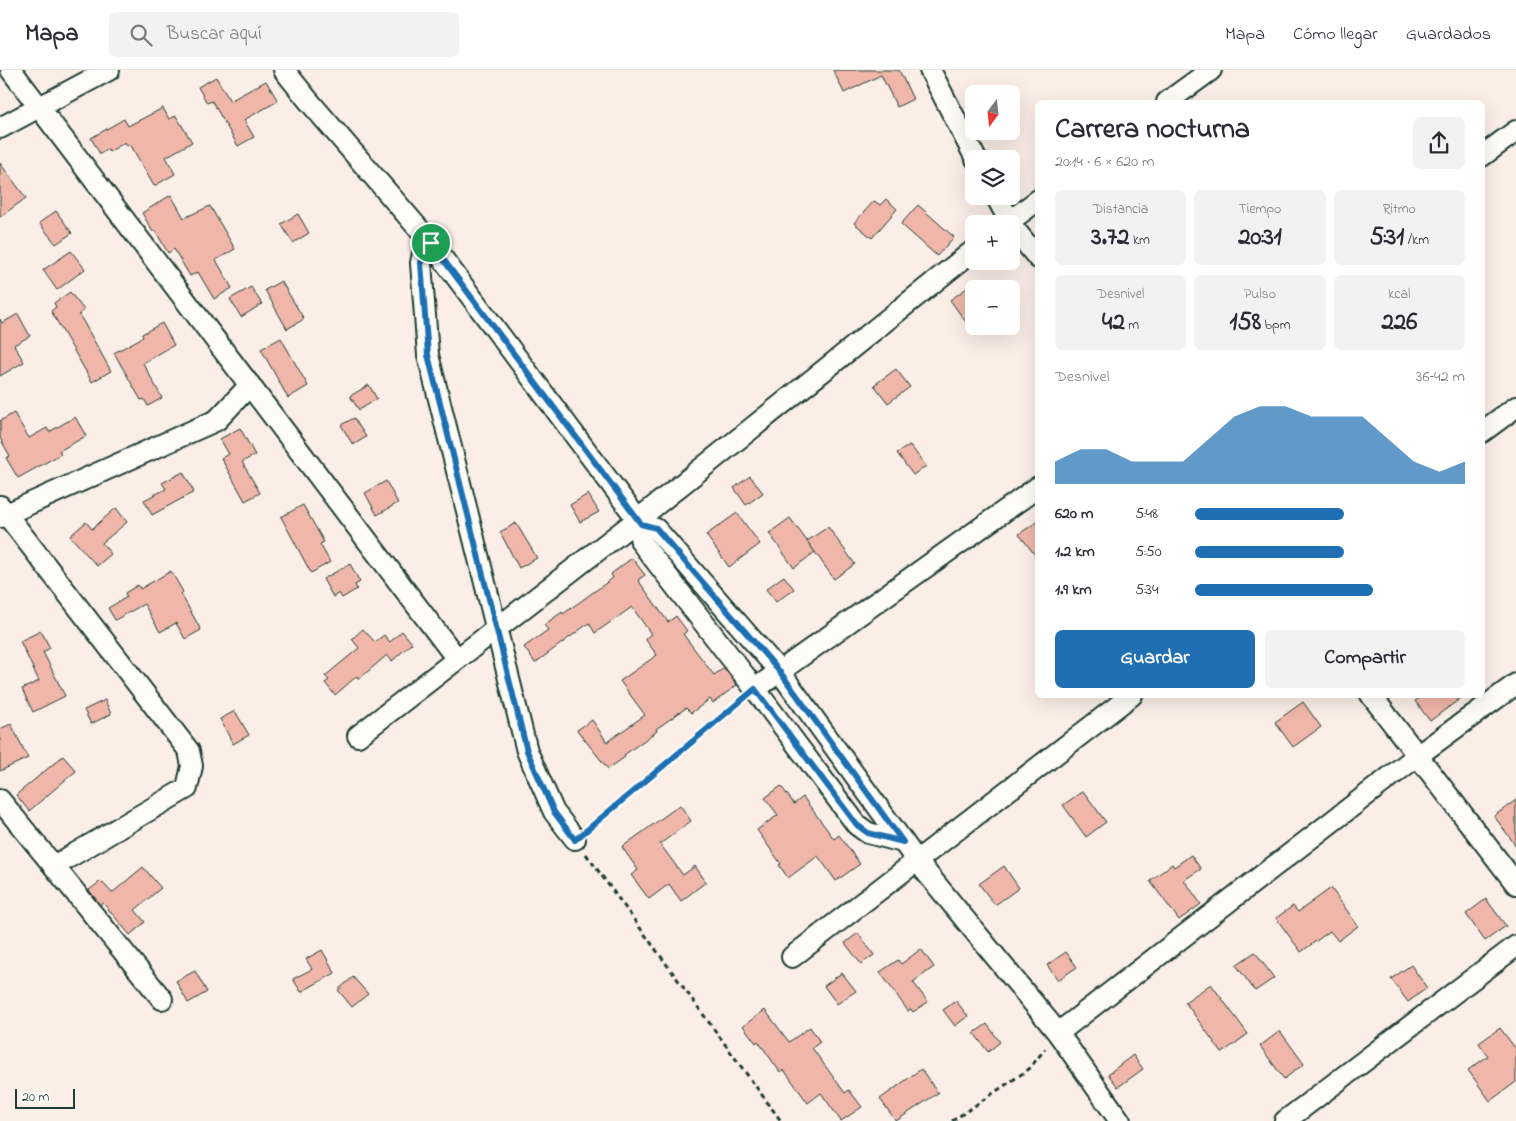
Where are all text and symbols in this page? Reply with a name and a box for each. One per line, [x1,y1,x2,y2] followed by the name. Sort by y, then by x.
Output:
[109,12,459,57] search box
[25,17,79,52] text: Mapa
[127,21,155,49] icon: search
[167,21,262,48] text: Buscar aquí
[1225,22,1265,48] text: Mapa
[1293,22,1378,48] text: Cómo llegar
[1406,22,1491,48] text: Guardados
[965,85,1020,140] north arrow
[965,85,1020,335] map controls
[1055,110,1250,151] text: Carrera nocturna
[1413,117,1465,169] button: share
[965,150,1020,205] button: layers
[1055,150,1155,174] text: 20:14 · 6 × 620 m
[1093,199,1148,220] text: Distancia
[1239,199,1281,220] text: Tiempo
[1383,199,1416,220] text: Ritmo
[965,215,1020,270] button: +
[1091,220,1129,256] text: 3.72
[1238,220,1282,256] text: 20:31
[1370,220,1404,256] text: 5:31
[410,222,452,264] pin
[417,229,445,257] icon: arrive
[1129,230,1150,251] text: km
[1404,230,1429,251] text: /km
[965,280,1020,335] button: −
[1097,284,1144,305] text: Desnivel
[1244,284,1276,305] text: Pulso
[1388,284,1410,305] text: kcal
[1102,305,1125,341] text: 42
[1229,305,1261,341] text: 158
[1381,305,1417,341] text: 226
[1125,315,1139,336] text: m
[1261,315,1291,336] text: bpm
[1055,365,1109,389] text: Desnivel
[1416,365,1465,389] text: 36–42 m
[1055,502,1093,526] text: 620 m
[1135,502,1158,526] text: 5:48
[1055,540,1095,564] text: 1.2 km
[1135,540,1162,564] text: 5:50
[1055,578,1092,602] text: 1.9 km
[1135,578,1159,602] text: 5:34
[1055,630,1255,688] button: Guardar
[1265,630,1465,688] button: Compartir
[15,1086,75,1109] scale bar
[22,1087,49,1108] text: 20 m

